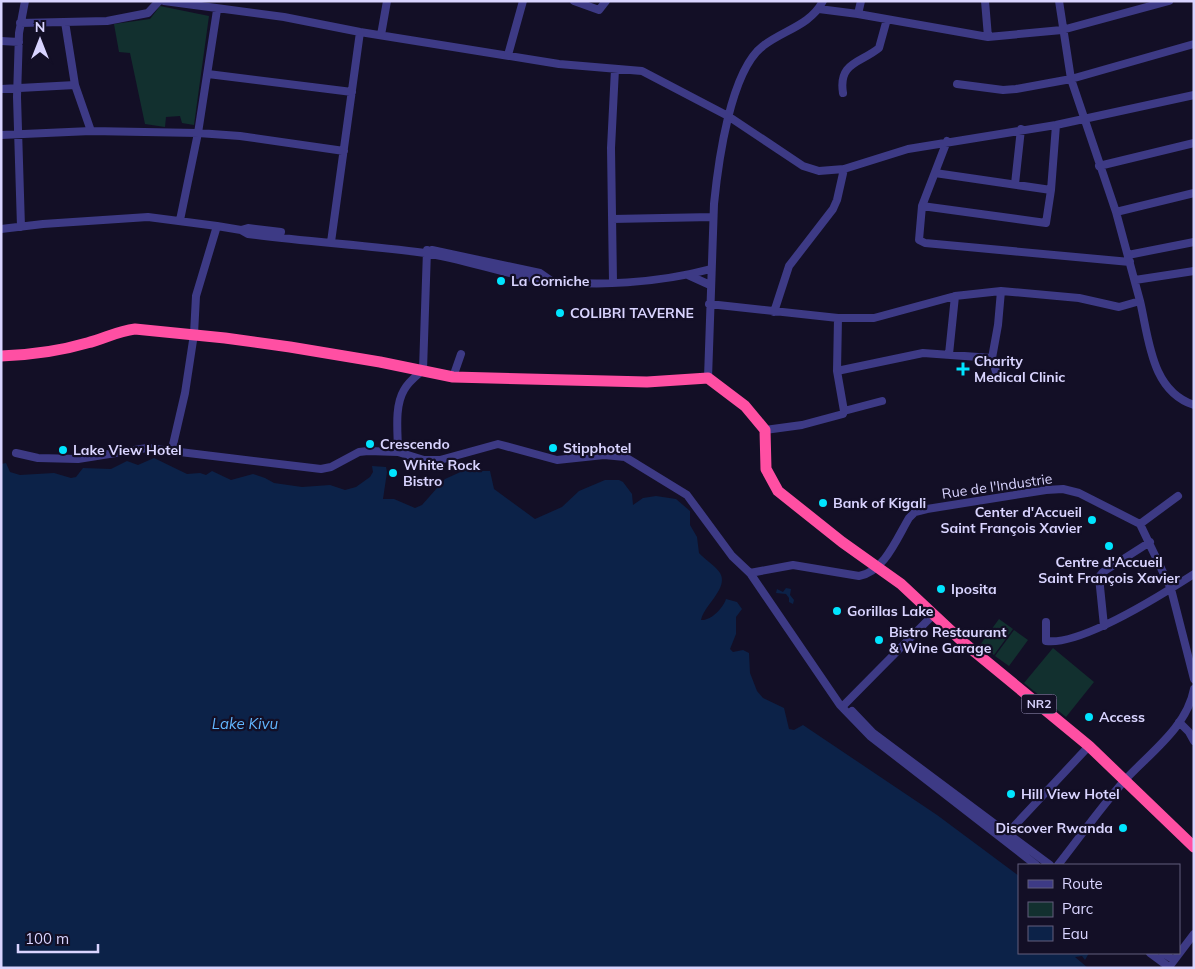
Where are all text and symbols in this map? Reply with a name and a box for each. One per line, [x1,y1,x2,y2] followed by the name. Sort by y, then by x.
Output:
[15,15,65,65] north arrow
[35,18,45,36] text: N
[511,272,590,290] place label: La Corniche
[495,275,507,287] marker: La Corniche
[570,304,694,322] place label: COLIBRI TAVERNE
[554,307,566,319] marker: COLIBRI TAVERNE
[974,352,1065,386] place label: Charity Medical Clinic
[956,362,970,376] marker: Charity Medical Clinic
[380,435,450,453] place label: Crescendo
[364,438,376,450] marker: Crescendo
[563,439,632,457] place label: Stipphotel
[73,441,182,459] place label: Lake View Hotel
[547,442,559,454] marker: Stipphotel
[57,444,69,456] marker: Lake View Hotel
[403,456,481,490] place label: White Rock Bistro
[387,467,399,479] marker: White Rock Bistro
[941,469,1053,503] street label: Rue de l'Industrie
[833,494,926,512] place label: Bank of Kigali
[817,497,829,509] marker: Bank of Kigali
[940,503,1082,537] place label: Center d'Accueil Saint François Xavier
[1086,514,1098,526] marker: Center d'Accueil Saint François Xavier
[1103,540,1115,552] marker: Centre d'Accueil Saint François Xavier
[1038,553,1180,587] place label: Centre d'Accueil Saint François Xavier
[951,580,997,598] place label: Iposita
[935,583,947,595] marker: Iposita
[847,602,934,620] place label: Gorillas Lake
[831,605,843,617] marker: Gorillas Lake
[889,623,1007,657] place label: Bistro Restaurant & Wine Garage
[873,634,885,646] marker: Bistro Restaurant & Wine Garage
[1022,694,1056,714] road number: NR2
[1099,708,1145,726] place label: Access
[1083,711,1095,723] marker: Access
[212,714,279,733] water label: Lake Kivu
[1021,785,1120,803] place label: Hill View Hotel
[1005,788,1017,800] marker: Hill View Hotel
[996,819,1113,837] place label: Discover Rwanda
[1117,822,1129,834] marker: Discover Rwanda
[1018,864,1180,954] legend
[1062,874,1103,893] text: Route
[1062,899,1093,918] text: Parc
[18,922,98,954] scale bar
[1062,924,1088,943] text: Eau
[25,929,69,948] text: 100 m

